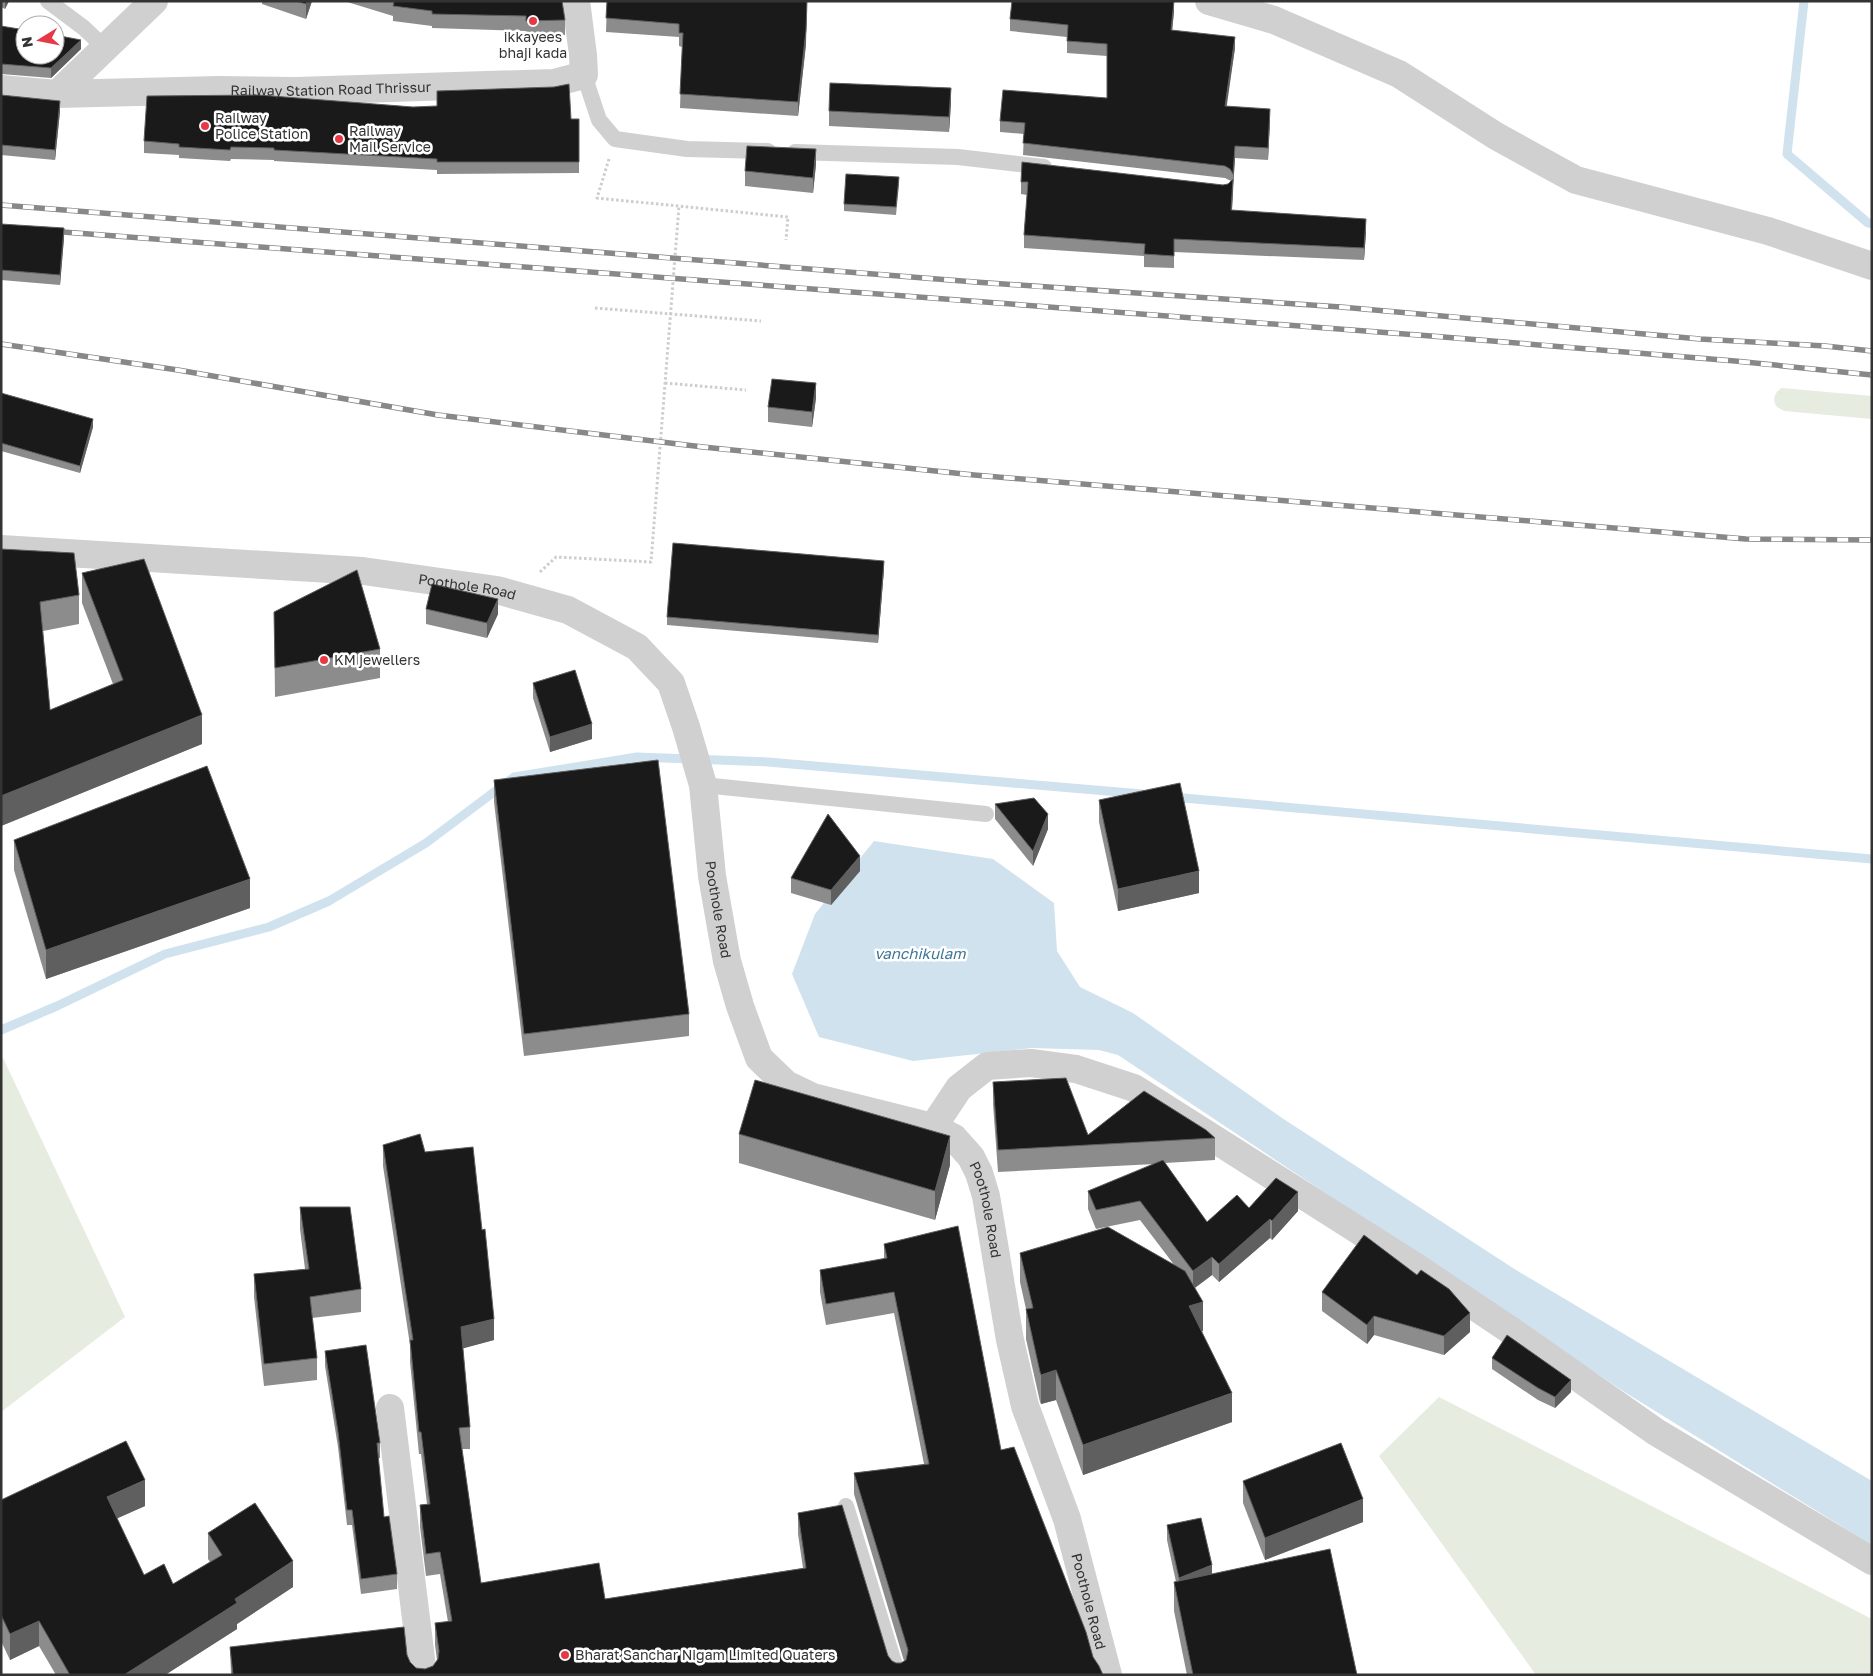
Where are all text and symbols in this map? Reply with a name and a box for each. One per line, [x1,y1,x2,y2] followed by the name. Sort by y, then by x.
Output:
[15,15,65,65] north arrow
[527,15,539,27] marker: ikkayees bhaji kada
[499,28,567,61] place label: ikkayees bhaji kada
[17,36,36,49] text: N
[230,78,432,99] street label: Railway Station Road Thrissur
[215,109,308,142] place label: Railway Police Station
[199,120,211,132] marker: Railway Police Station
[349,122,431,155] place label: Railway Mail Service
[333,133,345,145] marker: Railway Mail Service
[417,570,518,603] street label: Poothole Road
[334,651,420,668] place label: KM jewellers
[318,654,330,666] marker: KM jewellers
[703,860,735,960] street label: Poothole Road
[874,944,966,962] water label: vanchikulam
[966,1158,1005,1259] street label: Poothole Road
[1068,1551,1110,1651] street label: Poothole Road
[575,1646,835,1663] place label: Bharat Sanchar Nigam Limited Quaters
[559,1649,571,1661] marker: Bharat Sanchar Nigam Limited Quaters

